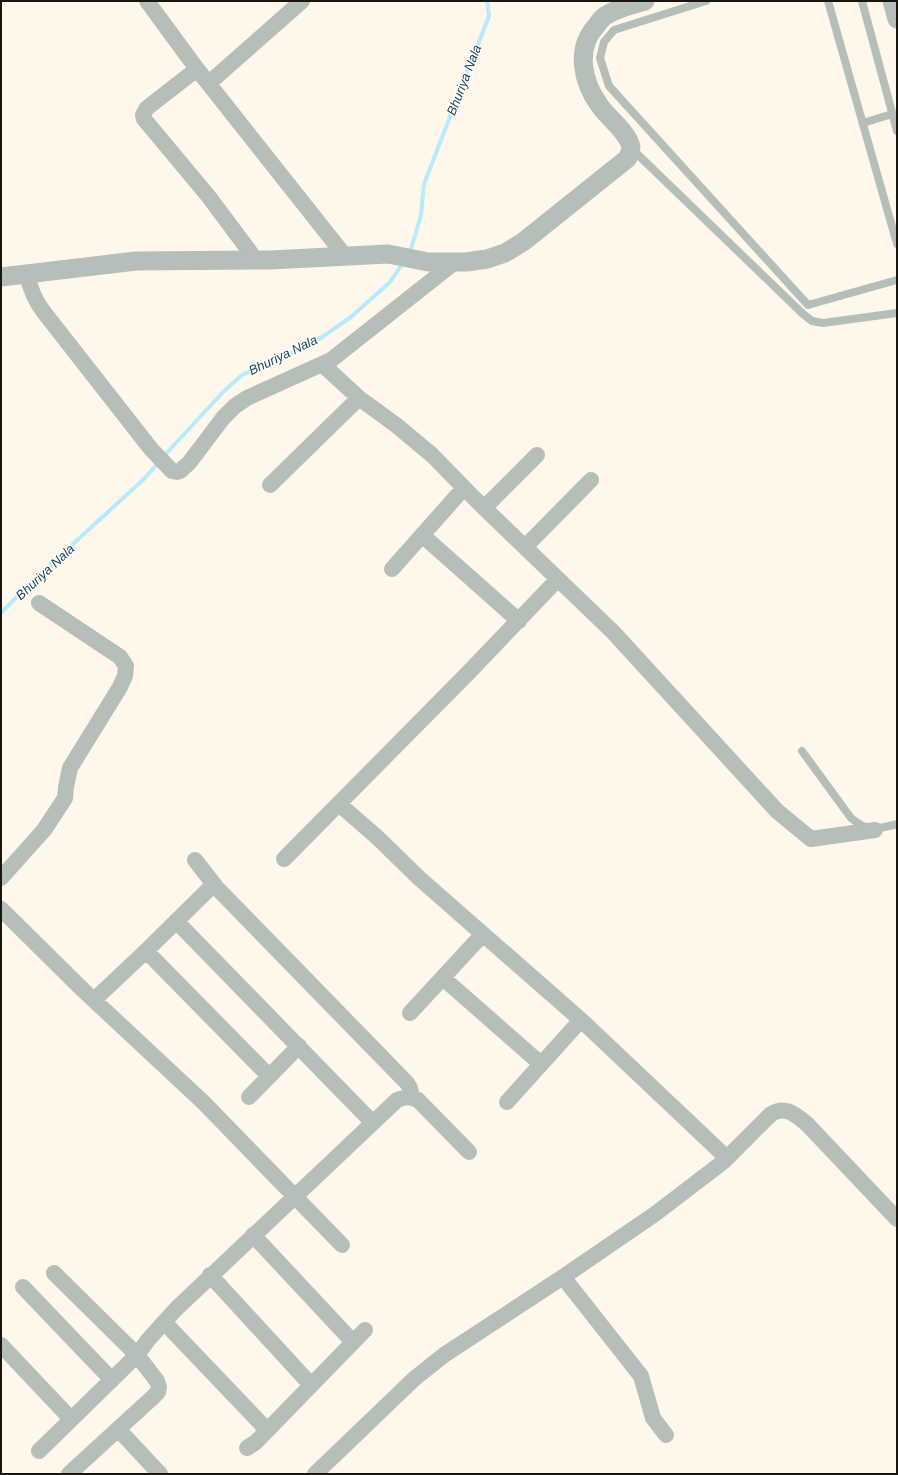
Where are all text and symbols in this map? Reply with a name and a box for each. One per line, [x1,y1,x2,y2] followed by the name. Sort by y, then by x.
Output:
[444,43,484,117] water label: Bhuriya Nala
[246,332,320,378] water label: Bhuriya Nala
[13,541,77,603] water label: Bhuriya Nala

